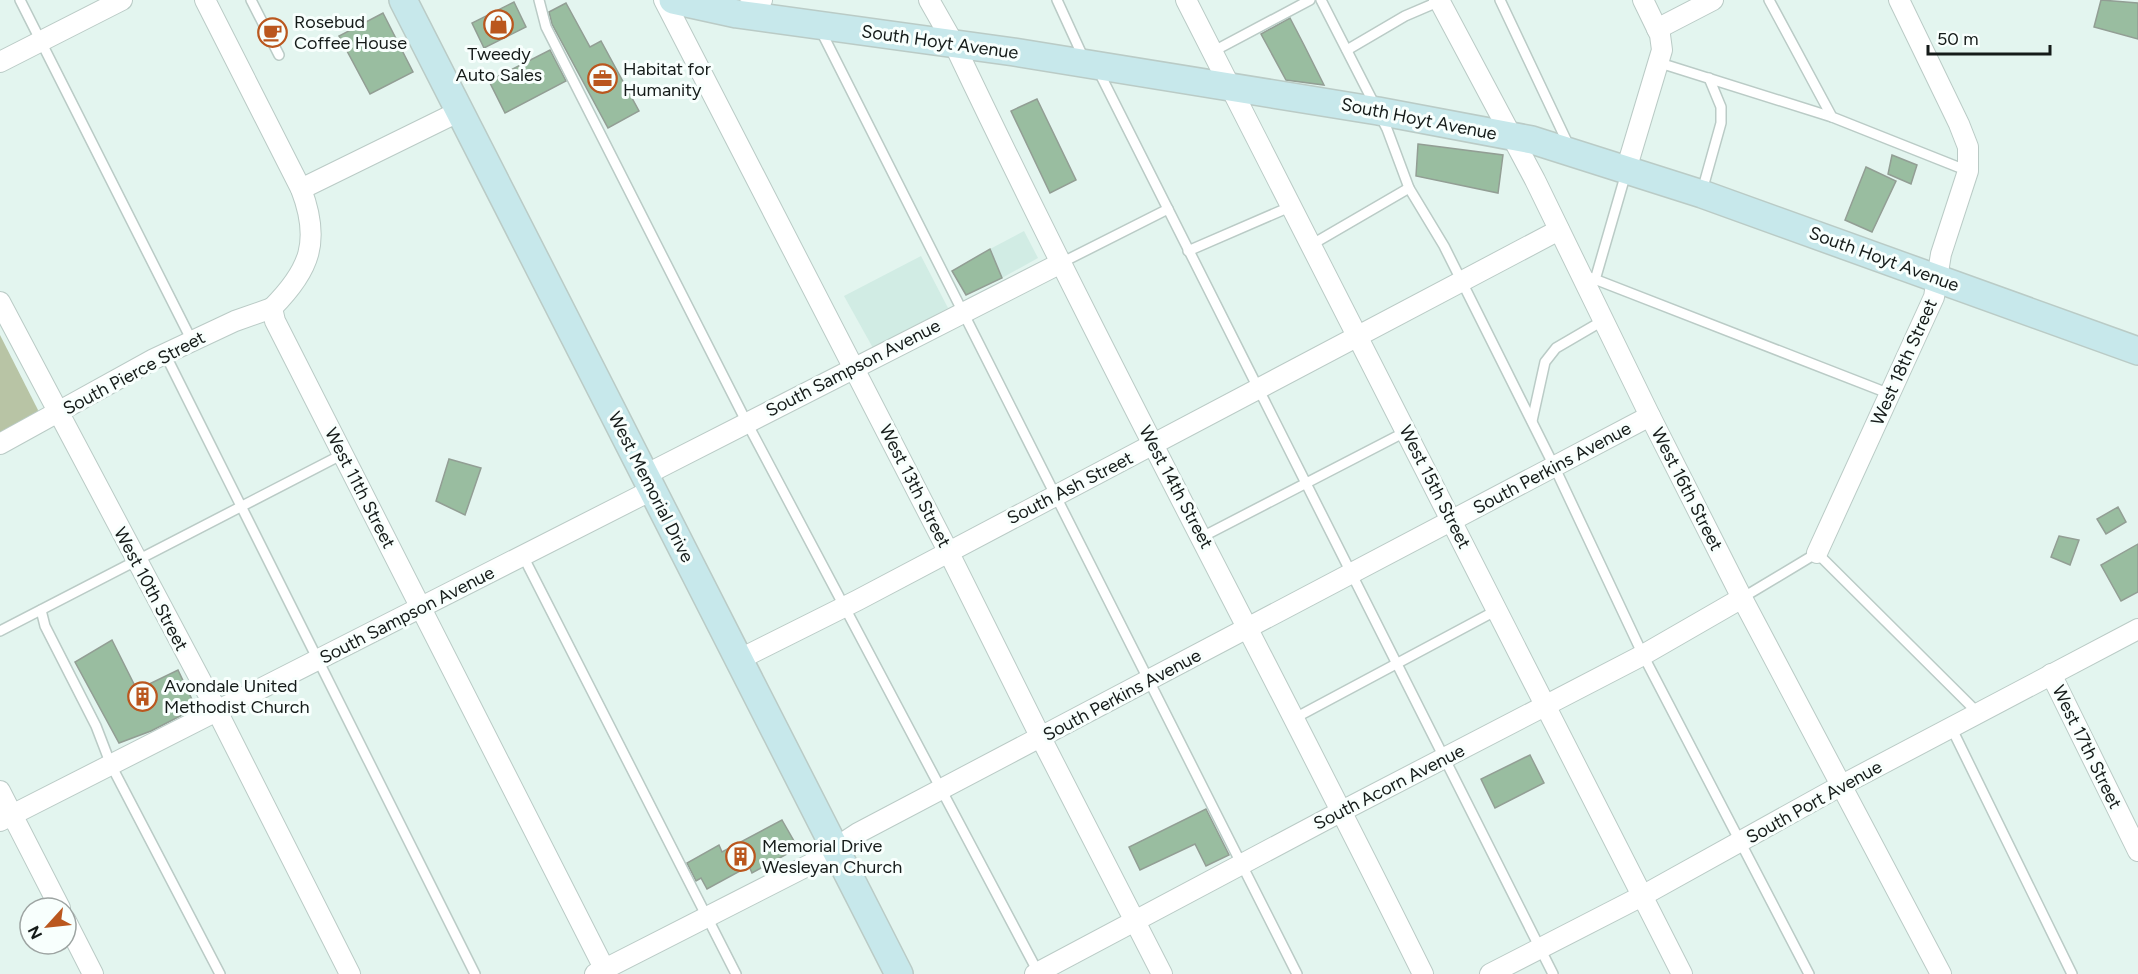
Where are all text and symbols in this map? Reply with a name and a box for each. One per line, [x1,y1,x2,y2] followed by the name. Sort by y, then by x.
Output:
[483,9,515,41] shop icon: Tweedy Auto Sales
[294,11,407,54] place label: Rosebud Coffee House
[257,16,289,48] cafe icon: Rosebud Coffee House
[1928,18,2050,56] scale bar
[860,20,1020,64] street label: South Hoyt Avenue
[1937,28,1979,50] text: 50 m
[456,43,542,86] place label: Tweedy Auto Sales
[623,58,711,101] place label: Habitat for Humanity
[586,63,618,95] office icon: Habitat for Humanity
[1339,93,1499,145] street label: South Hoyt Avenue
[1806,222,1962,296] street label: South Hoyt Avenue
[1866,295,1942,429] street label: West 18th Street
[762,314,944,422] street label: South Sampson Avenue
[59,326,209,420] street label: South Pierce Street
[603,408,699,566] street label: West Memorial Drive
[1469,417,1635,519] street label: South Perkins Avenue
[875,421,956,551] street label: West 13th Street
[1134,422,1218,553] street label: West 14th Street
[1394,422,1476,553] street label: West 15th Street
[320,424,400,552] street label: West 11th Street
[1646,424,1728,554] street label: West 16th Street
[1003,447,1137,529] street label: South Ash Street
[109,523,193,655] street label: West 10th Street
[316,561,498,669] street label: South Sampson Avenue
[1039,644,1205,746] street label: South Perkins Avenue
[164,675,310,718] place label: Avondale United Methodist Church
[127,680,159,712] building icon: Avondale United Methodist Church
[2048,682,2127,813] street label: West 17th Street
[1310,739,1468,835] street label: South Acorn Avenue
[1742,756,1886,848] street label: South Port Avenue
[762,835,902,878] place label: Memorial Drive Wesleyan Church
[725,840,757,872] building icon: Memorial Drive Wesleyan Church
[18,896,78,956] north arrow
[24,923,46,942] text: N

